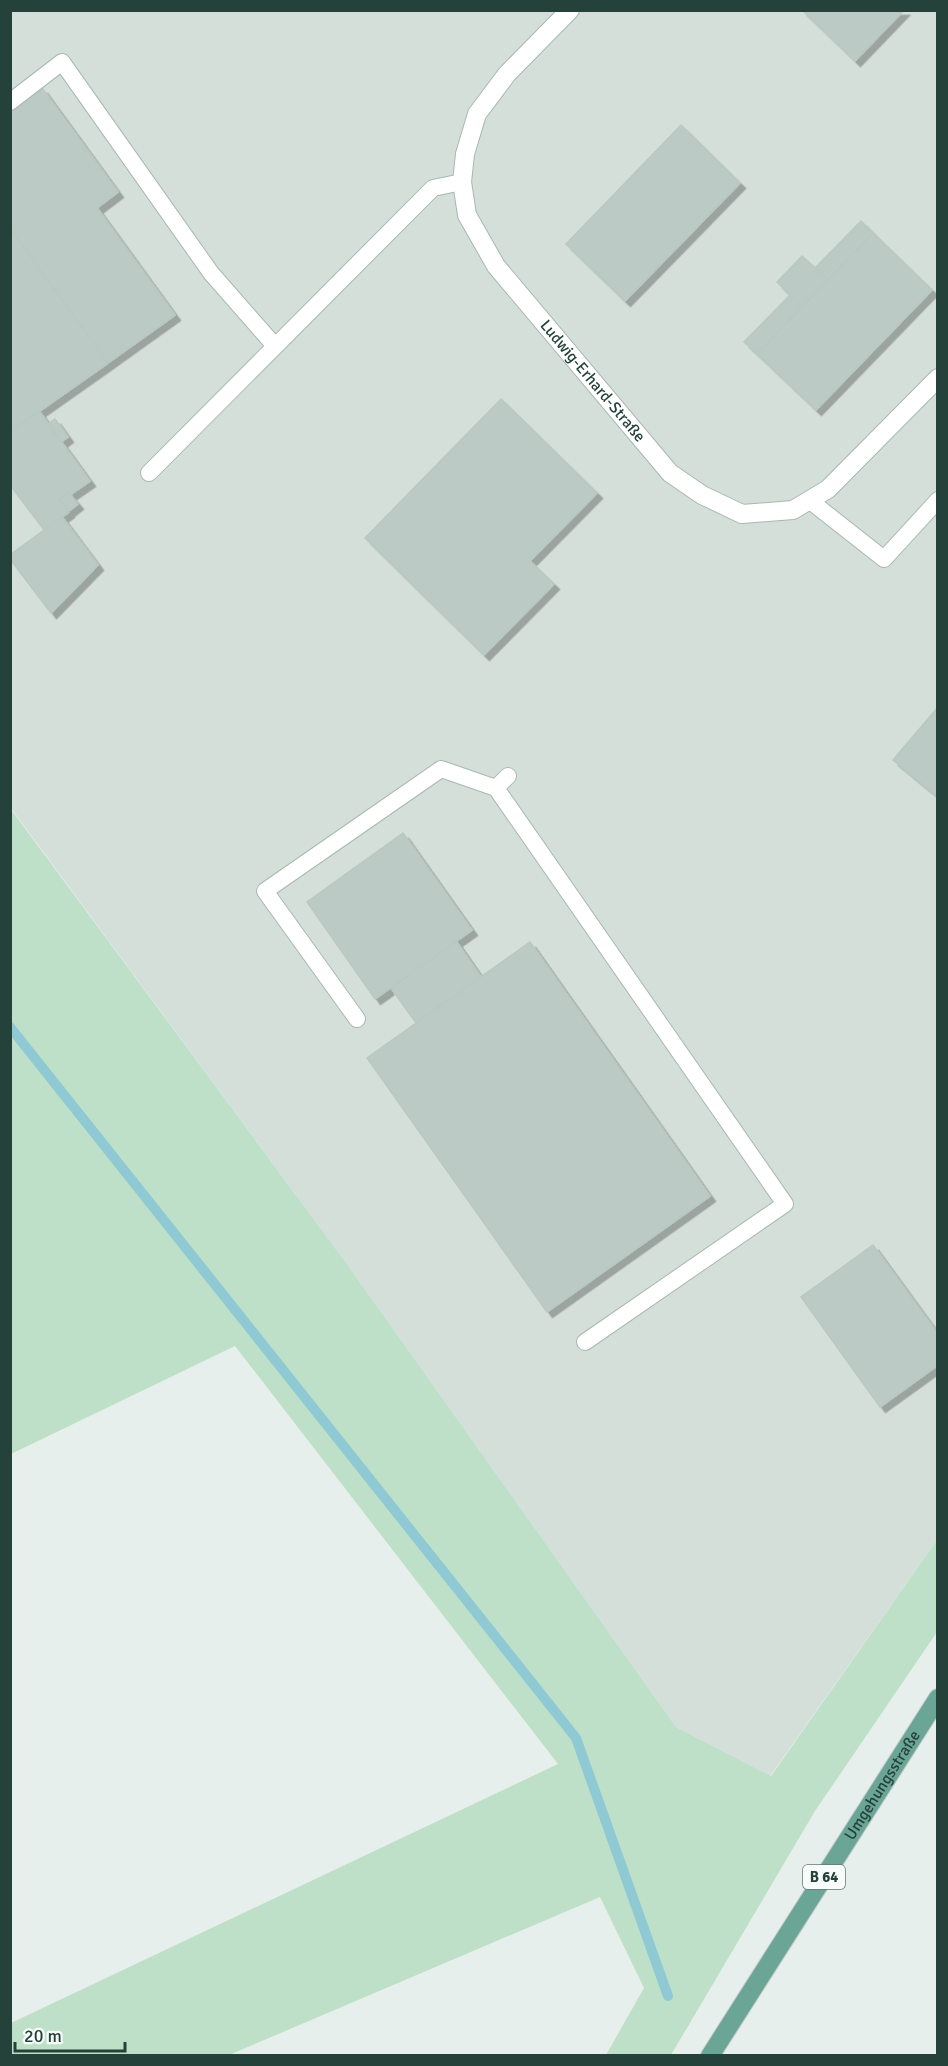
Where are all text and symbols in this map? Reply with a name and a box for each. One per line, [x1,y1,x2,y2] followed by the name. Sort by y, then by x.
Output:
[536,316,650,446] street label: Ludwig-Erhard-Straße
[840,1727,925,1844] street label: Umgehungsstraße
[803,1865,845,1889] road number: B 64
[15,2015,124,2053] scale bar
[24,2025,62,2047] text: 20 m

